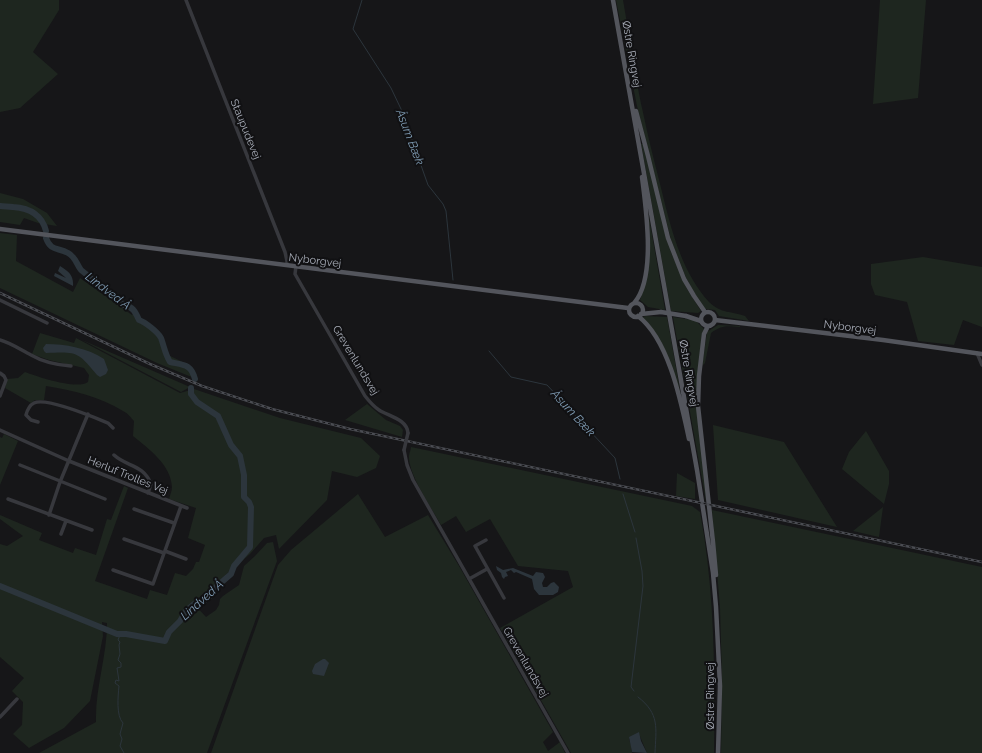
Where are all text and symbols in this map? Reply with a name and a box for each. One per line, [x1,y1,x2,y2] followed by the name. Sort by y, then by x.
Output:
[619,20,644,88] street label: Østre Ringvej
[228,97,264,161] street label: Staupudevej
[393,106,427,167] water label: Åsum Bæk
[288,251,342,270] street label: Nyborgvej
[83,269,133,313] water label: Lindved Å
[823,318,877,337] street label: Nyborgvej
[330,323,381,397] street label: Grevenlundsvej
[676,339,701,407] street label: Østre Ringvej
[547,386,598,440] water label: Åsum Bæk
[86,453,170,498] street label: Herluf Trolles Vej
[178,577,226,623] water label: Lindved Å
[500,625,551,700] street label: Grevenlundsvej
[704,662,717,730] street label: Østre Ringvej

